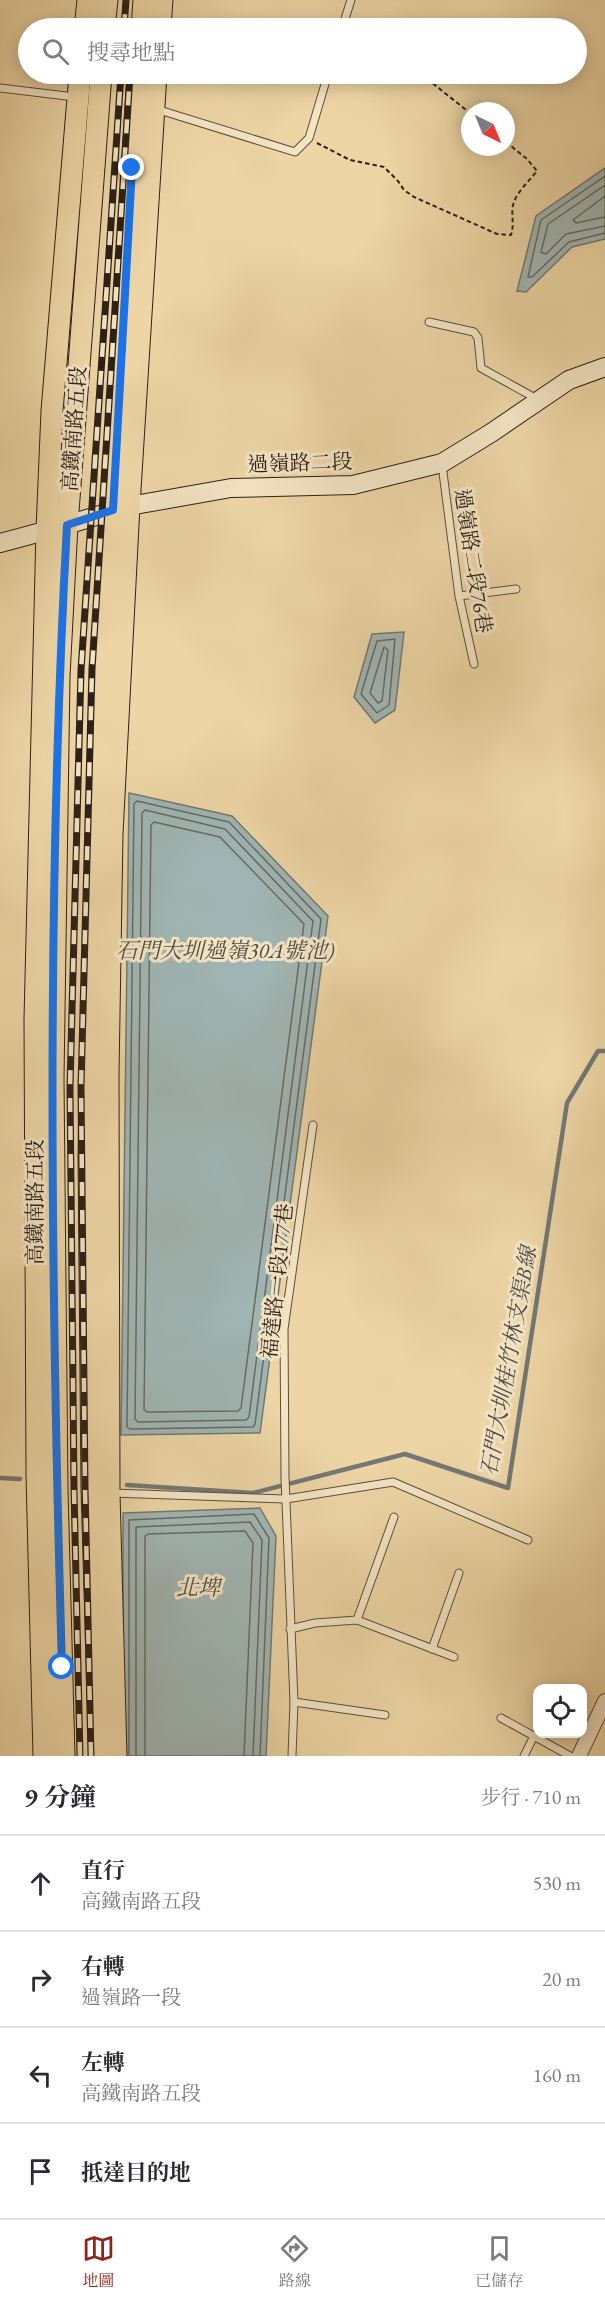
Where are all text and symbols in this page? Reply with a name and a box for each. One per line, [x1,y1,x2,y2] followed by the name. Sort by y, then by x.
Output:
[18,18,587,84] search box
[39,35,72,68] icon: search
[87,38,175,67] text: 搜尋地點
[461,102,515,156] north arrow
[118,154,144,180] route end
[56,365,91,493] street label: 高鐵南路五段
[247,447,353,478] street label: 過嶺路二段
[449,487,498,635] street label: 過嶺路二段76巷
[116,936,334,965] water label: 石門大圳過嶺30A號池)
[21,1139,48,1265] street label: 高鐵南路五段
[255,1202,298,1360] street label: 福達路一段177巷
[474,1242,543,1478] water label: 石門大圳桂竹林支渠B線
[176,1573,223,1602] water label: 北埤
[48,1653,74,1679] route start
[533,1684,587,1738] map controls
[533,1684,587,1738] button: locate
[24,1780,96,1814] text: 9 分鐘
[481,1784,581,1810] text: 步行 · 710 m
[81,1856,125,1885] text: 直行
[24,1867,57,1900] icon: ahead
[533,1870,581,1896] text: 530 m
[81,1888,201,1914] text: 高鐵南路五段
[81,1952,125,1981] text: 右轉
[24,1963,57,1996] icon: right
[542,1966,581,1992] text: 20 m
[81,1984,181,2010] text: 過嶺路一段
[81,2048,125,2077] text: 左轉
[24,2059,57,2092] icon: left
[533,2062,581,2088] text: 160 m
[81,2080,201,2106] text: 高鐵南路五段
[24,2155,57,2188] icon: arrive
[81,2158,191,2187] text: 抵達目的地
[82,2232,115,2291] tab: 地圖
[278,2232,311,2291] tab: 路線
[475,2232,523,2291] tab: 已儲存

